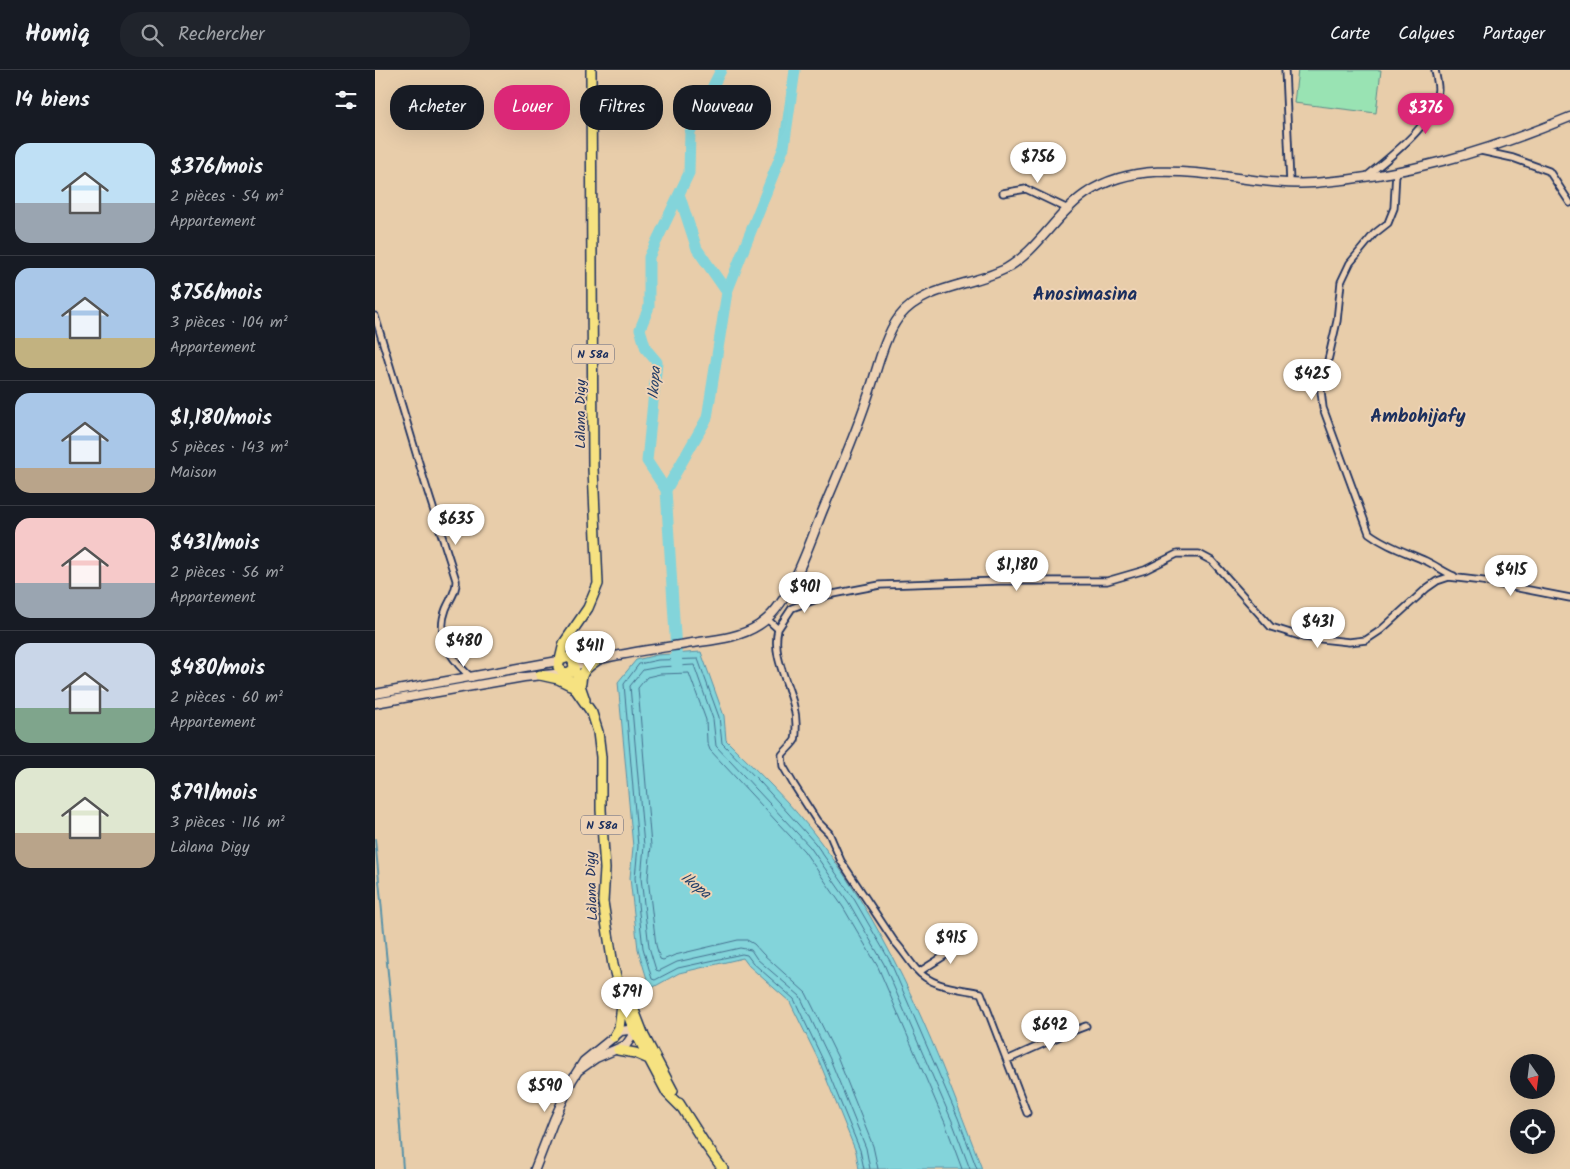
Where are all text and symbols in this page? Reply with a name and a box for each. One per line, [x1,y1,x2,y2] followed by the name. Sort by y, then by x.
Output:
[120,12,470,57] search box
[25,15,90,54] text: Homiq
[178,20,265,50] text: Rechercher
[1330,20,1370,49] text: Carte
[1398,20,1455,49] text: Calques
[1483,20,1545,49] text: Partager
[138,21,166,49] icon: search
[15,84,90,117] text: 14 biens
[390,85,484,130] chip: Acheter
[494,85,570,130] chip: Louer
[580,85,663,130] chip: Filtres
[673,85,771,130] chip: Nouveau
[332,86,360,114] icon: filters
[1396,92,1456,135] pin: $376
[1409,96,1443,121] text: $376
[1008,142,1068,184] pin: $756
[1021,145,1055,170] text: $756
[170,151,263,184] text: $376/mois
[55,163,115,223] icon: home
[170,184,283,209] text: 2 pièces · 54 m²
[170,209,256,234] text: Appartement
[170,277,262,310] text: $756/mois
[1033,280,1137,310] district label: Anosimasina
[55,288,115,348] icon: home
[170,310,288,335] text: 3 pièces · 104 m²
[170,335,256,360] text: Appartement
[572,344,614,364] road number: N 58a
[1282,358,1342,401] pin: $425
[1294,362,1330,387] text: $425
[642,365,668,400] water label: Ikopa
[570,379,592,449] street label: Làlana Digy
[170,402,272,435] text: $1,180/mois
[1370,402,1466,432] district label: Ambohijafy
[55,413,115,473] icon: home
[170,435,288,460] text: 5 pièces · 143 m²
[170,460,217,485] text: Maison
[426,504,486,546] pin: $635
[439,507,474,532] text: $635
[170,527,260,560] text: $431/mois
[55,538,115,598] icon: home
[976,550,1058,592] pin: $1,180
[997,553,1037,578] text: $1,180
[1481,554,1541,597] pin: $415
[1495,558,1527,583] text: $415
[170,560,284,585] text: 2 pièces · 56 m²
[775,572,835,614] pin: $901
[790,575,820,600] text: $901
[170,585,256,610] text: Appartement
[1288,606,1348,649] pin: $431
[1302,610,1334,635] text: $431
[434,626,494,668] pin: $480
[446,629,482,654] text: $480
[560,630,620,673] pin: $411
[576,634,604,659] text: $411
[170,652,265,685] text: $480/mois
[55,663,115,723] icon: home
[170,685,283,710] text: 2 pièces · 60 m²
[170,710,256,735] text: Appartement
[170,777,257,810] text: $791/mois
[55,788,115,848] icon: home
[170,810,285,835] text: 3 pièces · 116 m²
[581,816,623,834] road number: N 58a
[170,835,249,860] text: Làlana Digy
[580,850,604,921] street label: Làlana Digy
[675,866,716,906] water label: Ikopa
[921,922,981,965] pin: $915
[936,926,966,951] text: $915
[597,976,657,1019] pin: $791
[612,980,642,1005] text: $791
[1020,1010,1080,1052] pin: $692
[1032,1013,1068,1038] text: $692
[1510,1054,1555,1099] north arrow
[1510,1054,1555,1154] map controls
[515,1070,575,1113] pin: $590
[528,1074,562,1099] text: $590
[1510,1109,1555,1154] button: locate

